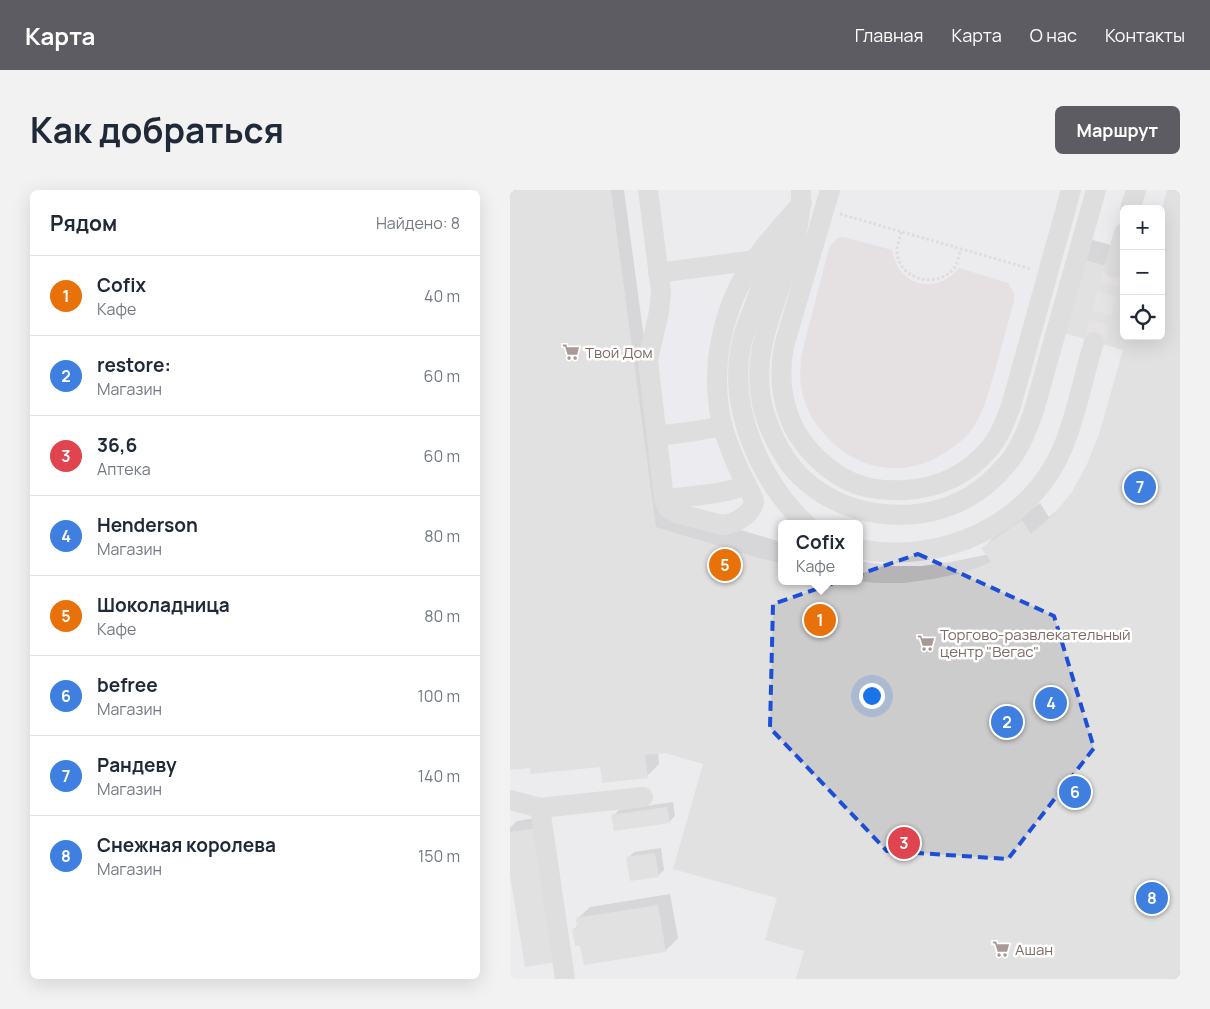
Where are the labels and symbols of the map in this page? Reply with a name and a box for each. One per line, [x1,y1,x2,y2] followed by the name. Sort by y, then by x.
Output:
[561,342,581,362] supermarket icon: Твой Дом
[585,342,653,363] place label: Твой Дом
[1124,468,1156,506] pin: 7
[709,546,741,584] pin: 5
[804,601,836,639] pin: 1
[940,624,1131,662] place label: Торгово-развлекательный центр "Вегас"
[916,633,936,653] supermarket icon: Торгово-развлекательный центр "Вегас"
[859,683,885,709] your location
[1035,684,1067,722] pin: 4
[991,703,1023,741] pin: 2
[1059,773,1091,811] pin: 6
[888,824,920,862] pin: 3
[1136,879,1168,917] pin: 8
[991,939,1011,959] supermarket icon: Ашан
[1015,939,1053,960] place label: Ашан

